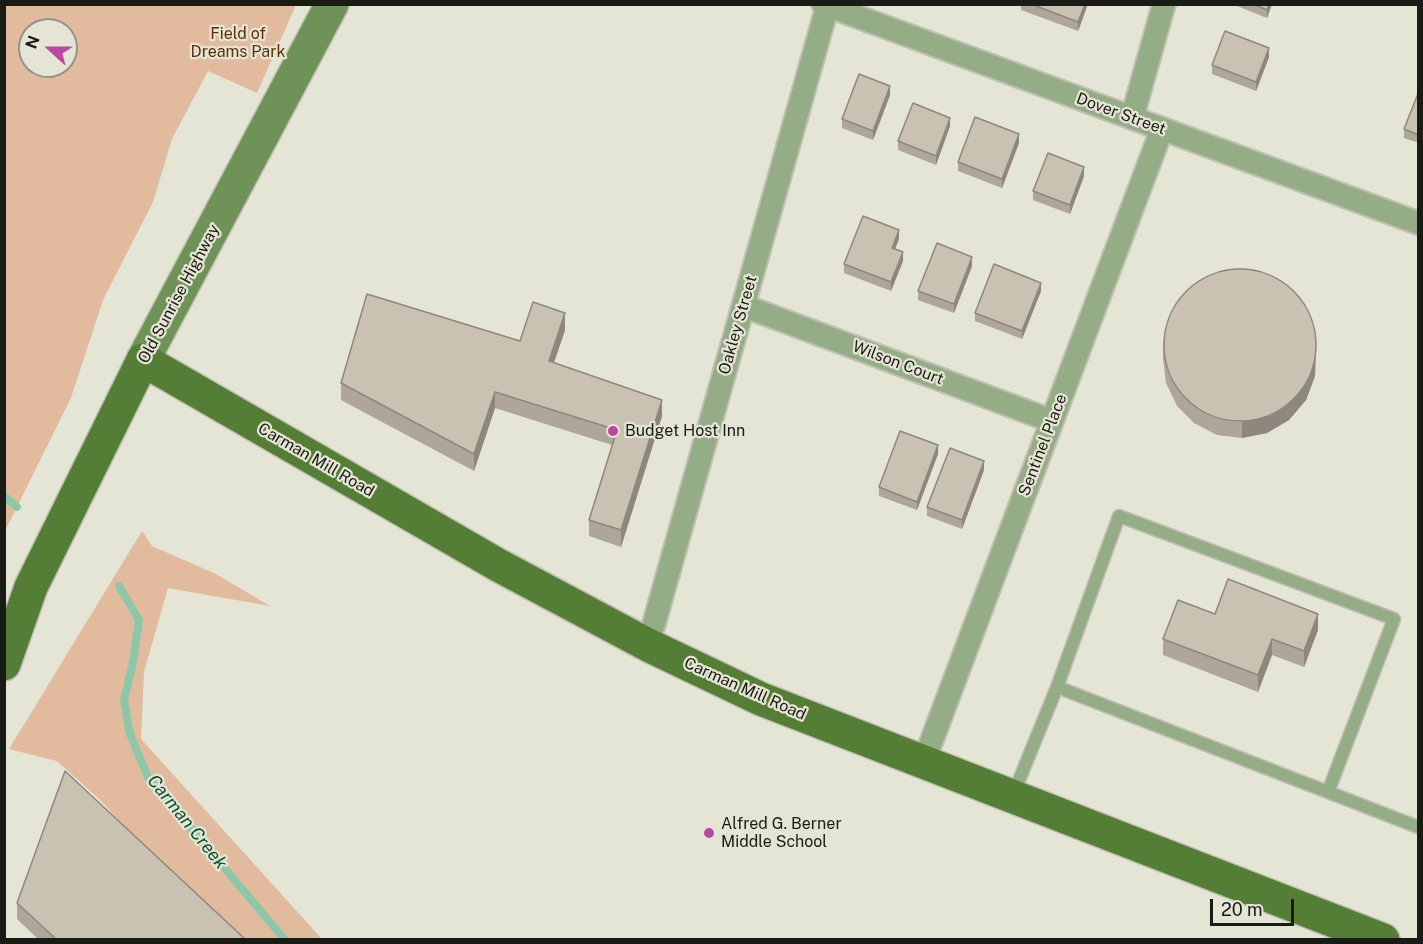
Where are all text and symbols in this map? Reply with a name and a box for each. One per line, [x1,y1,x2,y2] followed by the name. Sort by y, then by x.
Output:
[18,18,78,78] north arrow
[191,24,285,62] park label: Field of Dreams Park
[21,33,44,51] text: N
[1074,89,1168,139] street label: Dover Street
[134,221,224,367] street label: Old Sunrise Highway
[715,273,761,377] street label: Oakley Street
[850,337,946,389] street label: Wilson Court
[1015,391,1071,499] street label: Sentinel Place
[254,419,378,501] street label: Carman Mill Road
[625,421,745,441] place label: Budget Host Inn
[606,424,620,438] marker: Budget Host Inn
[681,654,809,724] street label: Carman Mill Road
[142,770,232,874] water label: Carman Creek
[721,814,842,852] place label: Alfred G. Berner Middle School
[702,826,716,840] marker: Alfred G. Berner Middle School
[1213,887,1297,925] scale bar
[1221,899,1263,920] text: 20 m

